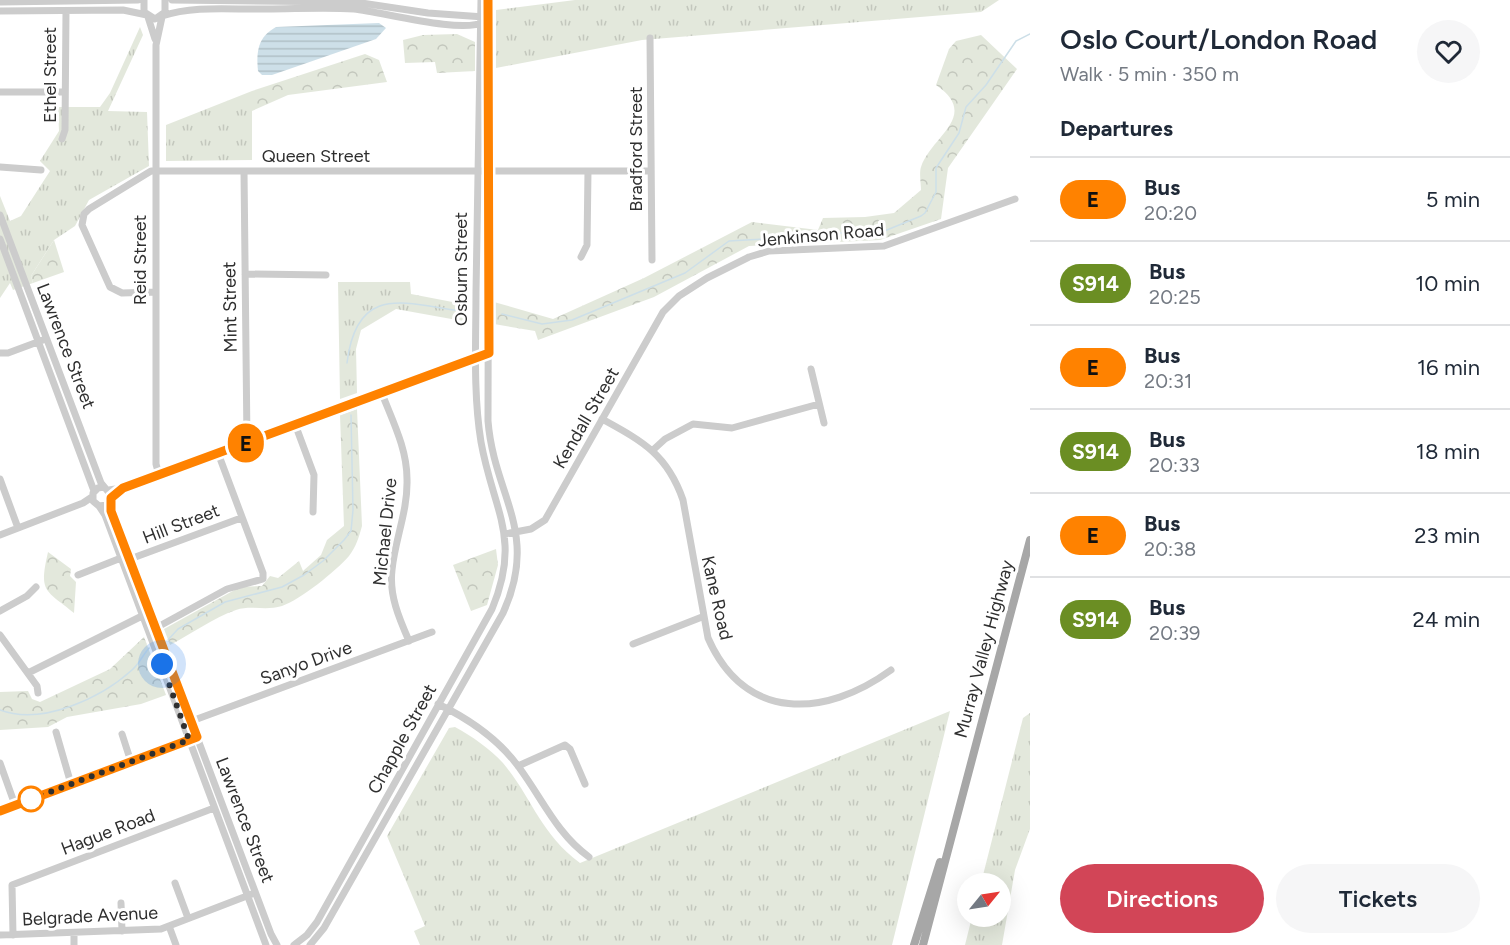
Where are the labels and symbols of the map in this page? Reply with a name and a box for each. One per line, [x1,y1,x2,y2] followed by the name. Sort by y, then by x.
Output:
[39,27,61,123] street label: Ethel Street
[625,86,647,212] street label: Bradford Street
[262,145,371,167] street label: Queen Street
[450,212,472,326] street label: Osburn Street
[129,214,151,305] street label: Reid Street
[757,219,885,251] street label: Jenkinson Road
[218,261,242,353] street label: Mint Street
[32,280,100,412] street label: Lawrence Street
[548,363,624,473] street label: Kendall Street
[226,424,266,462] line badge: E
[368,477,402,587] street label: Michael Drive
[139,499,223,549] street label: Hill Street
[697,554,737,642] street label: Kane Road
[950,557,1018,740] street label: Murray Valley Highway
[257,636,355,690] street label: Sanyo Drive
[147,649,177,679] your location
[363,680,441,798] street label: Chapple Street
[211,754,279,886] street label: Lawrence Street
[18,786,44,812] unlabelled marker
[58,804,158,860] street label: Hague Road
[957,873,1011,927] north arrow
[21,901,159,931] street label: Belgrade Avenue

